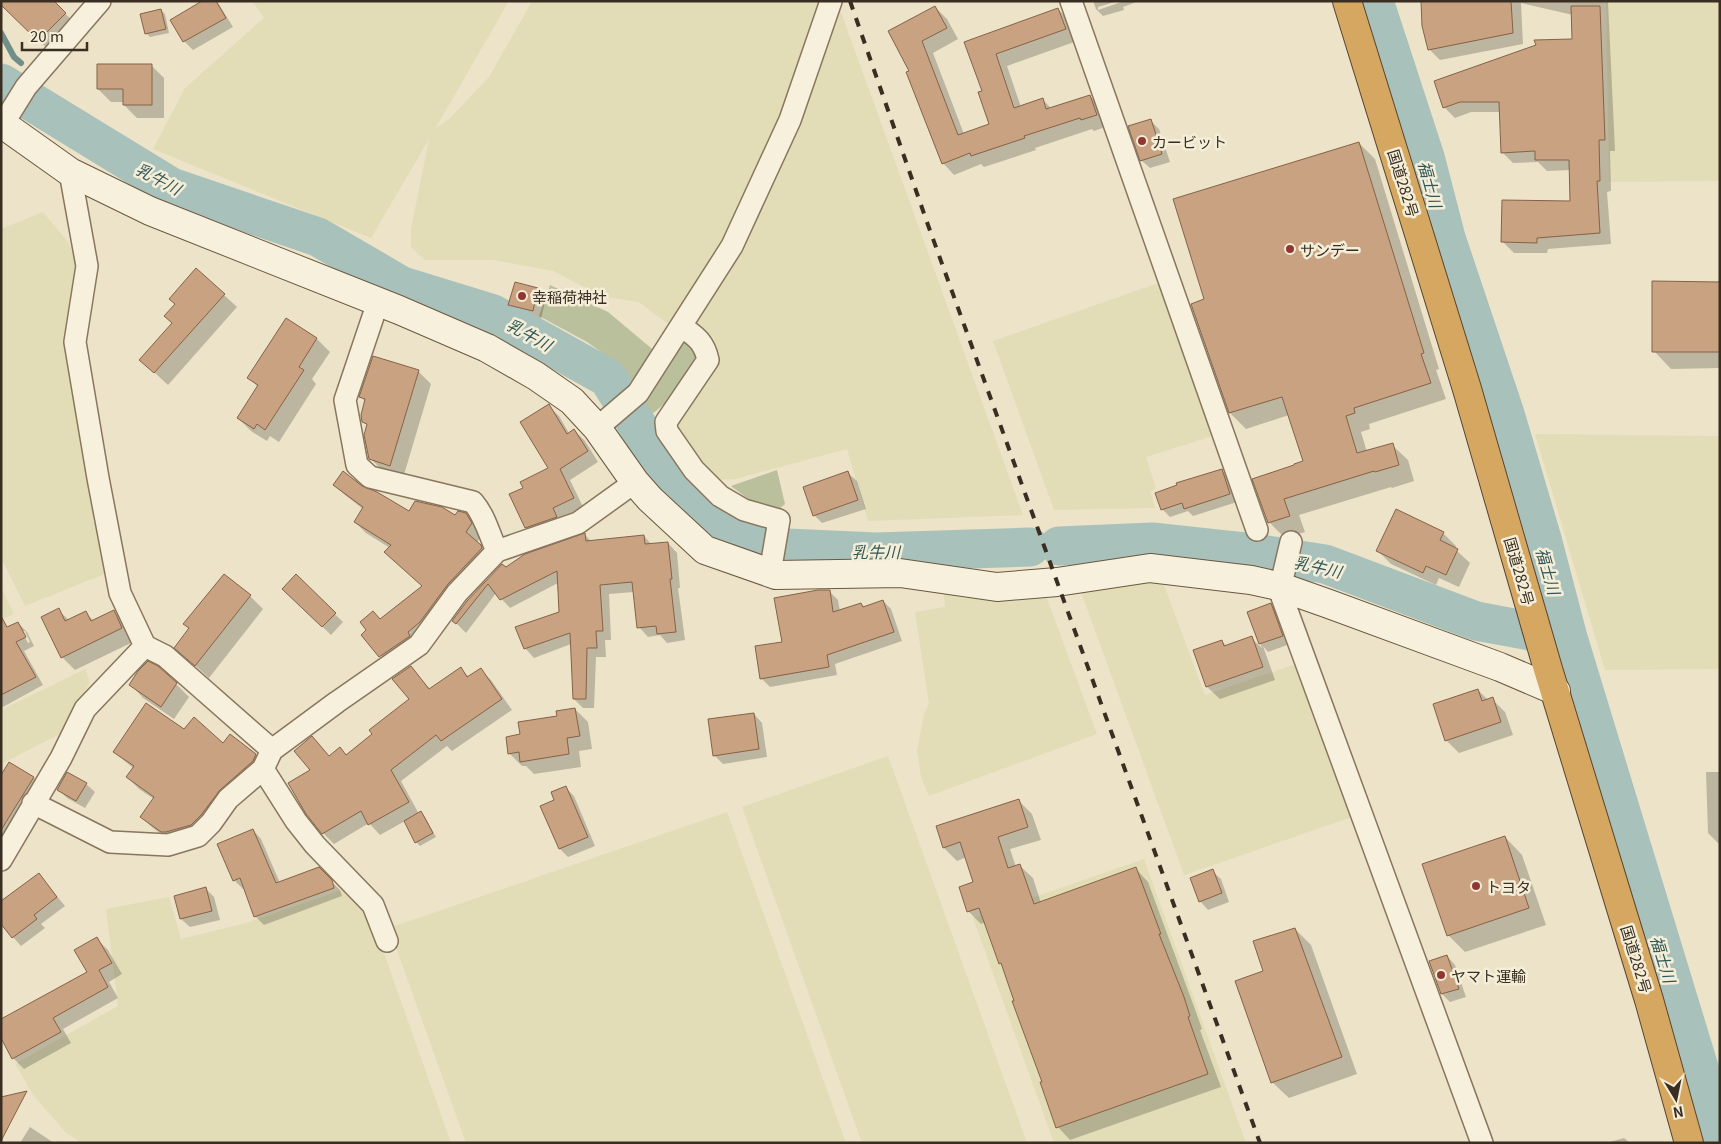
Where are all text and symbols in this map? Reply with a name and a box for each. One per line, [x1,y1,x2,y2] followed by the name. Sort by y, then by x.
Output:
[22,20,88,52] scale bar
[30,25,64,46] text: 20 m
[1152,131,1227,152] place label: カービット
[1136,135,1148,147] marker: カービット
[1384,146,1424,220] street label: 国道282号
[132,156,188,201] water label: 乳牛川
[1413,158,1449,212] water label: 福士川
[1300,239,1360,260] place label: サンデー
[1284,243,1296,255] marker: サンデー
[532,286,607,307] place label: 幸稲荷神社
[516,290,528,302] marker: 幸稲荷神社
[503,312,559,357] water label: 乳牛川
[1500,534,1540,608] street label: 国道282号
[852,539,902,563] water label: 乳牛川
[1531,545,1568,599] water label: 福士川
[1292,549,1346,584] water label: 乳牛川
[1486,876,1531,897] place label: トヨタ
[1470,880,1482,892] marker: トヨタ
[1617,922,1657,996] street label: 国道282号
[1646,933,1683,987] water label: 福士川
[1451,965,1526,986] place label: ヤマト運輸
[1435,969,1447,981] marker: ヤマト運輸
[1651,1074,1701,1124] north arrow
[1672,1102,1685,1124] text: N

